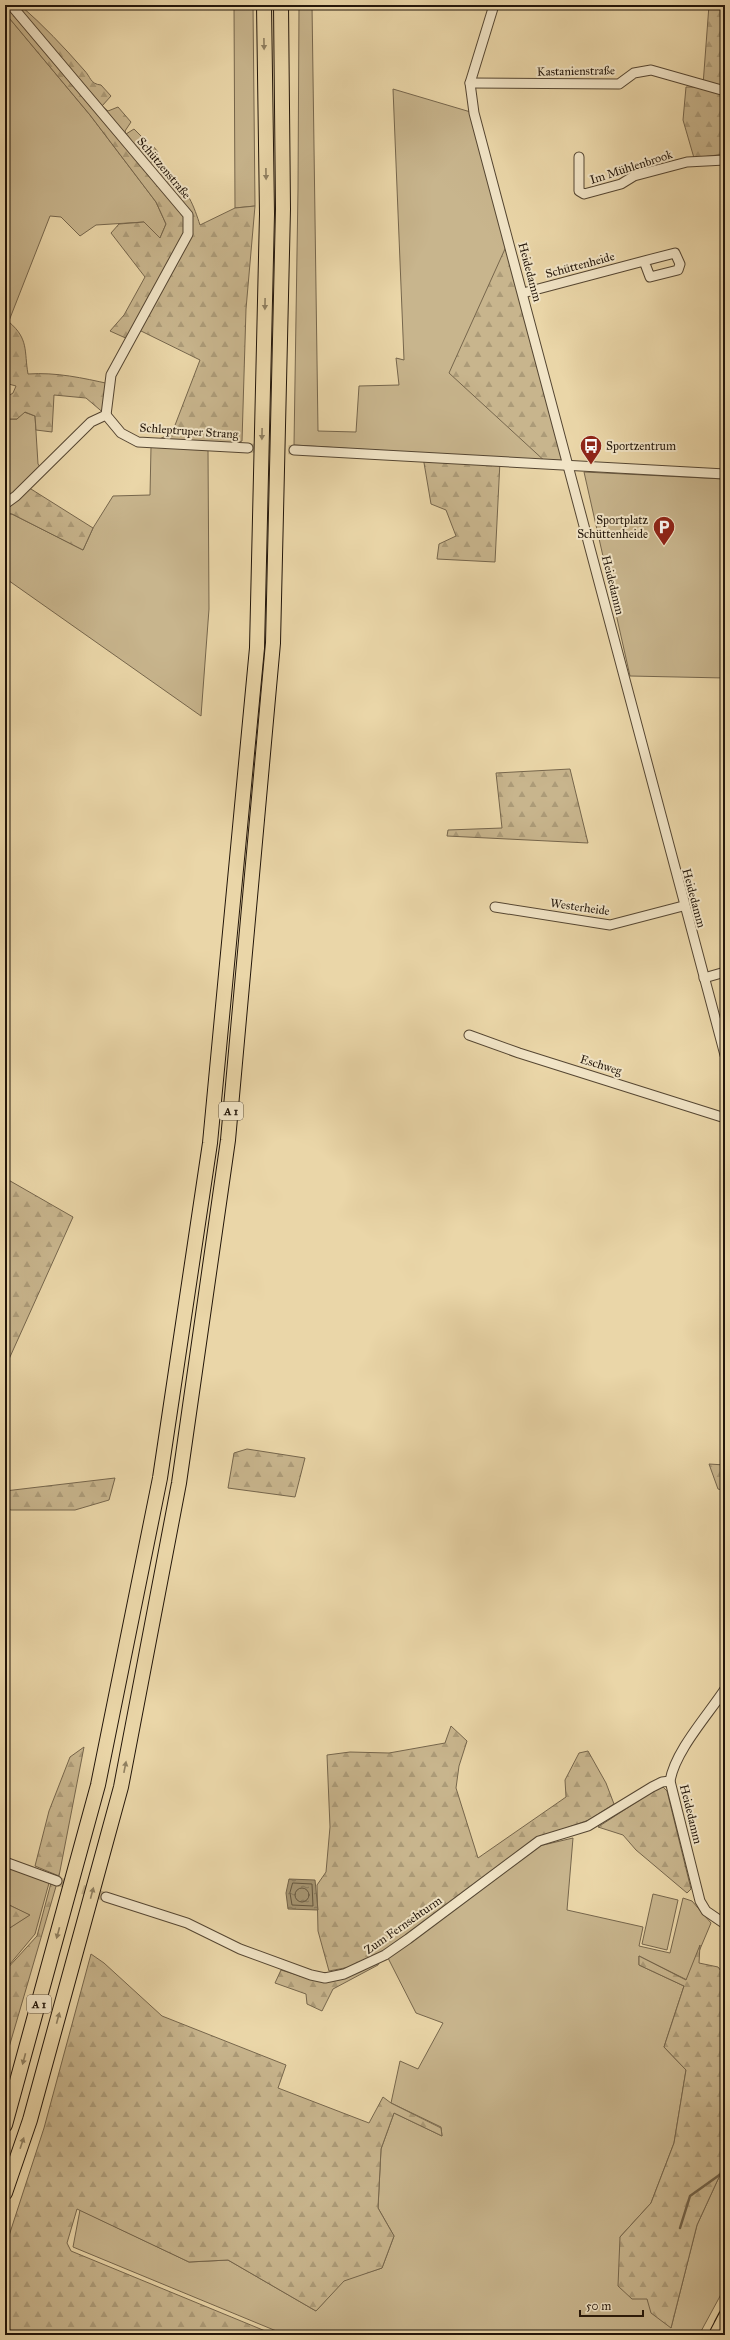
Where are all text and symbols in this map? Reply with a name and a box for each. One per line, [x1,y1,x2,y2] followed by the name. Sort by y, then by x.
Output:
[261,38,268,50] one-way arrow
[537,63,615,79] street label: Kastanienstraße
[134,135,194,201] street label: Schützenstraße
[588,147,674,187] street label: Im Mühlenbrook
[263,168,269,181] one-way arrow
[515,241,545,303] street label: Heidedamm
[544,249,616,281] street label: Schüttenheide
[262,298,268,311] one-way arrow
[139,421,239,442] street label: Schleptruper Strang
[259,428,265,441] one-way arrow
[578,433,604,466] bus stop icon: Sportzentrum
[606,439,676,453] place label: Sportzentrum
[577,513,648,541] place label: Sportplatz Schüttenheide
[651,514,677,547] parking icon: Sportplatz Schüttenheide
[599,554,627,616] street label: Heidedamm
[679,867,709,929] street label: Heidedamm
[549,896,611,918] street label: Westerheide
[578,1052,624,1079] street label: Eschweg
[219,1102,243,1120] road number: A 1
[122,1761,128,1773] one-way arrow
[677,1783,705,1845] street label: Heidedamm
[89,1887,95,1899] one-way arrow
[362,1893,444,1957] street label: Zum Fernsehturm
[55,1928,61,1940] one-way arrow
[27,1995,51,2013] road number: A 1
[55,2012,61,2024] one-way arrow
[21,2053,27,2065] one-way arrow
[20,2137,26,2149] one-way arrow
[580,2292,643,2318] scale bar
[586,2299,611,2313] text: 50 m

